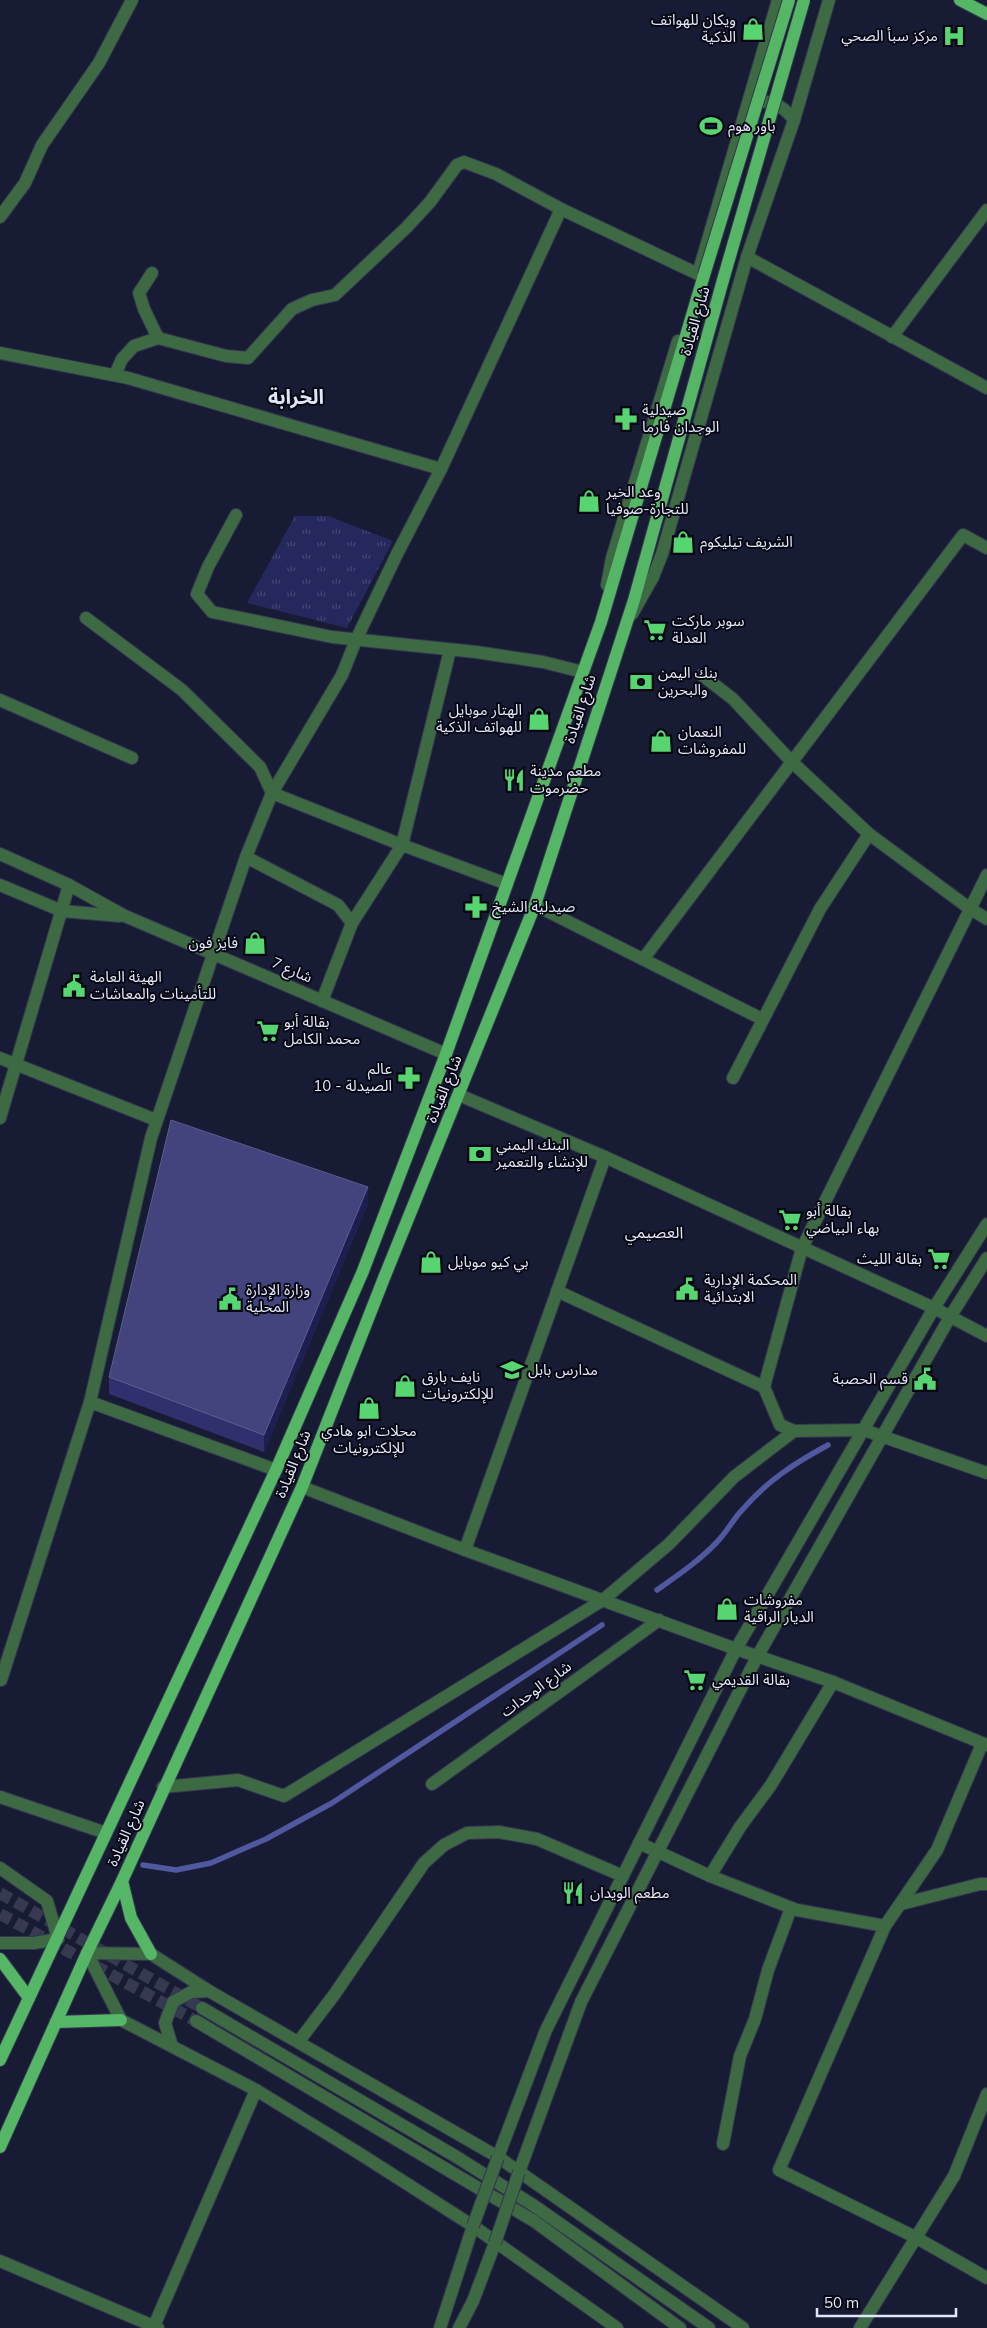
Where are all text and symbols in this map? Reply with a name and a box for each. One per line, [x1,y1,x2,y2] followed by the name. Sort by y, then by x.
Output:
[651,10,736,46] place label: ويكان للهواتف الذكية
[740,16,766,42] shop icon: ويكان للهواتف الذكية
[941,23,967,49] hospital icon: مركز سبأ الصحي
[841,26,938,47] place label: مركز سبأ الصحي
[698,113,724,139] sports icon: باور هوم
[728,116,775,137] place label: باور هوم
[676,284,716,359] street label: شارع القيادة
[268,384,324,409] district label: الخرابة
[642,400,719,436] place label: صيدلية الوجدان فارما
[613,406,639,432] pharmacy icon: صيدلية الوجدان فارما
[605,482,689,518] place label: وعد الخير للتجارة-صوفيا
[576,488,602,514] shop icon: وعد الخير للتجارة-صوفيا
[670,529,696,555] shop icon: الشريف تيليكوم
[700,532,793,553] place label: الشريف تيليكوم
[672,611,745,647] place label: سوبر ماركت العدلة
[642,617,668,643] supermarket icon: سوبر ماركت العدلة
[658,663,718,699] place label: بنك اليمن والبحرين
[628,669,654,695] bank icon: بنك اليمن والبحرين
[559,672,602,747] street label: شارع القيادة
[436,700,522,736] place label: الهتار موبايل للهواتف الذكية
[526,706,552,732] shop icon: الهتار موبايل للهواتف الذكية
[678,722,746,758] place label: النعمان للمفروشات
[648,728,674,754] shop icon: النعمان للمفروشات
[530,761,601,797] place label: مطعم مدينة حضرموت
[501,767,527,793] restaurant icon: مطعم مدينة حضرموت
[463,894,489,920] pharmacy icon: صيدلية الشيخ
[492,897,575,919] place label: صيدلية الشيخ
[242,930,268,956] shop icon: فايز فون
[189,933,238,952] place label: فايز فون
[268,953,316,989] street label: شارع 7
[90,967,216,1003] place label: الهيئة العامة للتأمينات والمعاشات
[61,973,87,999] public building icon: الهيئة العامة للتأمينات والمعاشات
[284,1012,360,1048] place label: بقالة أبو محمد الكامل
[255,1018,281,1044] supermarket icon: بقالة أبو محمد الكامل
[421,1052,469,1127] street label: شارع القيادة
[313,1059,392,1095] place label: عالم الصيدلة - 10
[396,1065,422,1091] pharmacy icon: عالم الصيدلة - 10
[495,1135,588,1172] place label: البنك اليمني للإنشاء والتعمير
[467,1141,493,1167] bank icon: البنك اليمني للإنشاء والتعمير
[806,1201,879,1239] place label: بقالة أبو بهاء البياضي
[777,1207,803,1233] supermarket icon: بقالة أبو بهاء البياضي
[625,1222,683,1245] district label: العصيمي
[926,1246,952,1272] supermarket icon: بقالة الليث
[418,1249,444,1275] shop icon: بي كيو موبايل
[857,1249,922,1268] place label: بقالة الليث
[448,1252,529,1273] place label: بي كيو موبايل
[704,1270,797,1306] place label: المحكمة الإدارية الابتدائية
[674,1276,700,1302] public building icon: المحكمة الإدارية الابتدائية
[246,1280,310,1316] place label: وزارة الإدارة المحلية
[217,1286,243,1312] public building icon: وزارة الإدارة المحلية
[499,1357,525,1383] school or university icon: مدارس بابل
[528,1360,598,1379] place label: مدارس بابل
[912,1366,938,1392] public building icon: قسم الحصبة
[422,1367,494,1404] place label: نايف بارق للإلكترونيات
[833,1369,908,1390] place label: قسم الحصبة
[392,1373,418,1399] shop icon: نايف بارق للإلكترونيات
[356,1395,382,1421] shop icon: محلات ابو هادي للإلكترونيات
[321,1421,417,1458] place label: محلات ابو هادي للإلكترونيات
[270,1427,318,1502] street label: شارع القيادة
[744,1590,814,1626] place label: مفروشات الديار الراقية
[714,1596,740,1622] shop icon: مفروشات الديار الراقية
[497,1656,577,1723] street label: شارع الوحدات
[682,1667,708,1693] supermarket icon: بقالة القديمي
[712,1670,790,1691] place label: بقالة القديمي
[102,1796,152,1870] street label: شارع القيادة
[560,1880,586,1906] restaurant icon: مطعم الويدان
[590,1883,670,1904] place label: مطعم الويدان
[817,2286,956,2318] scale bar
[824,2293,859,2312] text: 50 m

